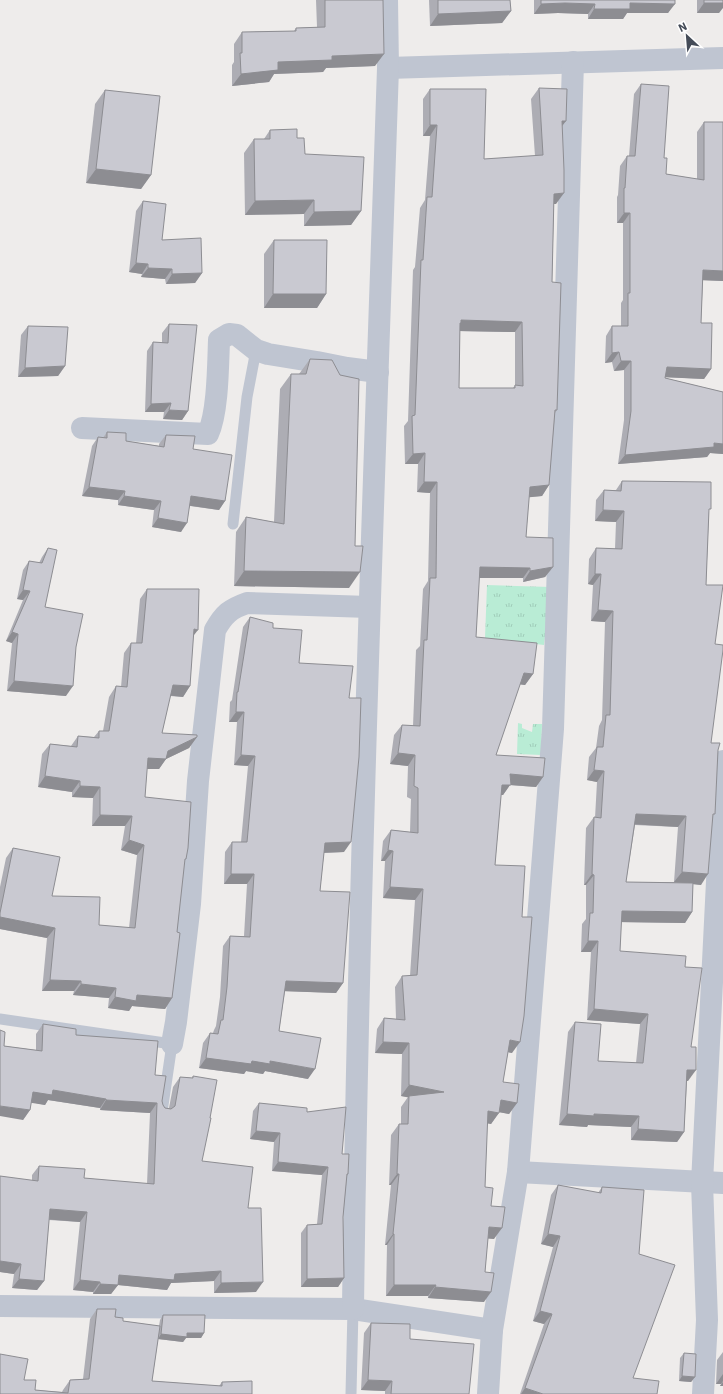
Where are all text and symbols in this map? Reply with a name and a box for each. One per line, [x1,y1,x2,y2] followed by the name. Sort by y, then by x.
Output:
[667,16,707,56] north arrow
[676,19,689,35] text: N

